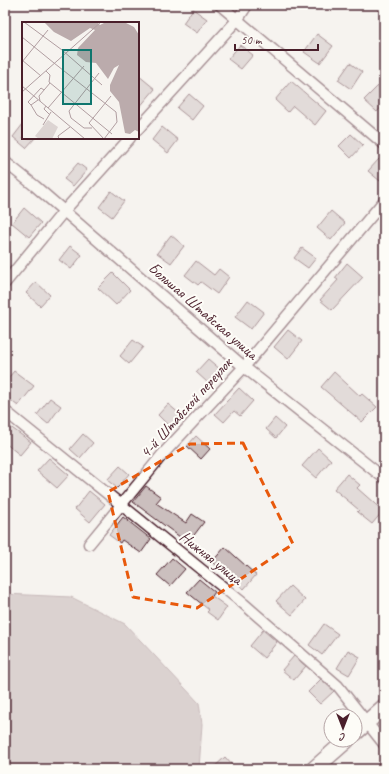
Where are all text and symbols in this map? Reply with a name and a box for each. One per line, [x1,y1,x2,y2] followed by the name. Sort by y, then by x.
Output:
[22,22,139,139] inset map
[235,26,318,52] scale bar
[241,32,263,48] text: 50 m
[144,258,263,365] street label: Большая Штабская улица
[136,352,238,462] street label: 4-й Штабской переулок
[176,527,248,590] street label: Нижняя улица
[323,708,363,748] north arrow
[339,731,346,745] text: С

